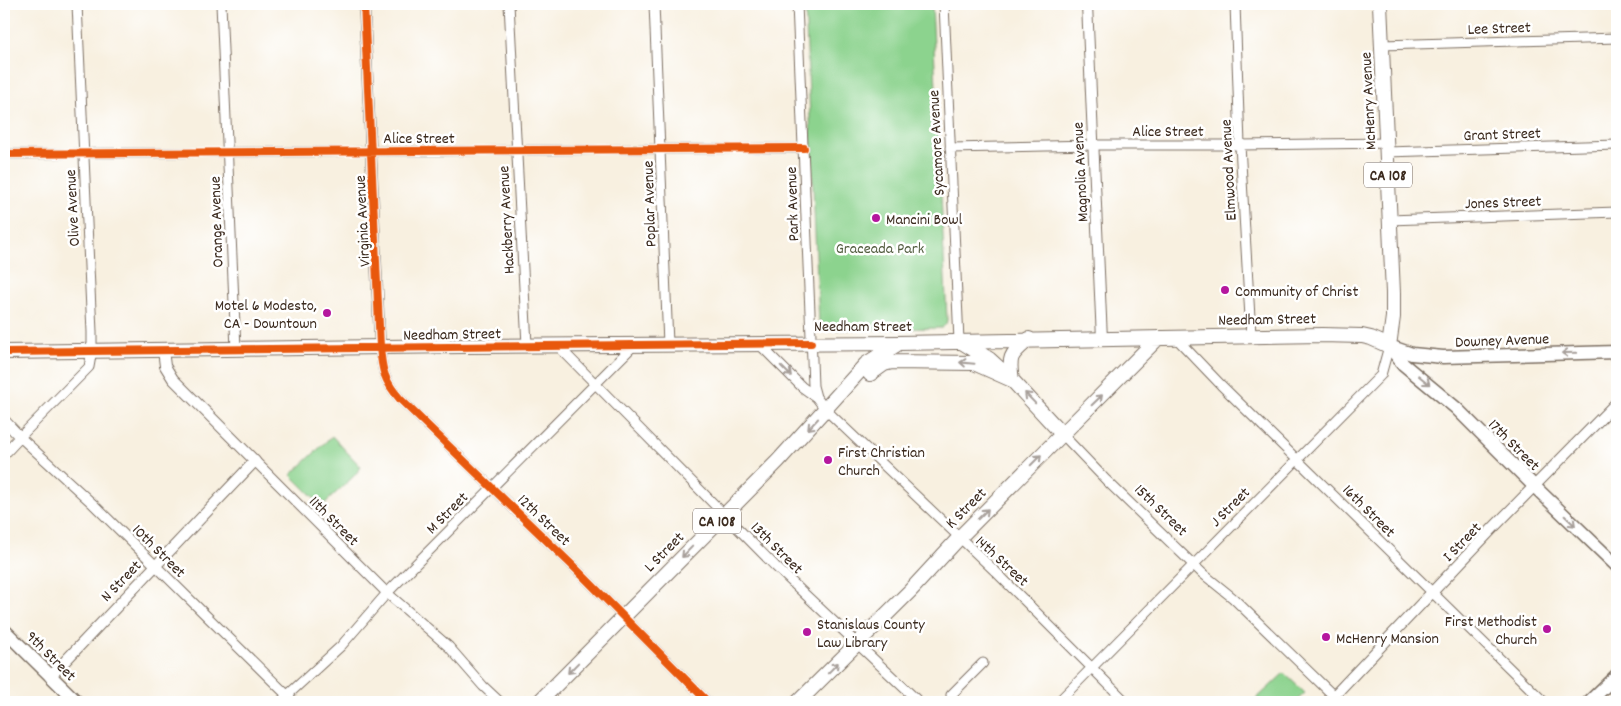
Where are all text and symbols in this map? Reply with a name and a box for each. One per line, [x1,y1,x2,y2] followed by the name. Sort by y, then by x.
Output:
[1467,17,1531,42] street label: Lee Street
[1355,51,1384,151] street label: McHenry Avenue
[923,89,952,196] street label: Sycamore Avenue
[1215,119,1244,221] street label: Elmwood Avenue
[1067,121,1096,222] street label: Magnolia Avenue
[1132,121,1204,144] street label: Alice Street
[1463,123,1541,148] street label: Grant Street
[383,128,455,151] street label: Alice Street
[637,160,664,248] street label: Poplar Avenue
[1364,162,1412,188] road number: CA 108
[493,165,522,275] street label: Hackberry Avenue
[781,166,806,242] street label: Park Avenue
[60,169,87,247] street label: Olive Avenue
[350,174,377,267] street label: Virginia Avenue
[204,176,231,268] street label: Orange Avenue
[1464,191,1542,216] street label: Jones Street
[886,209,963,232] place label: Mancini Bowl
[870,212,882,224] marker: Mancini Bowl
[836,238,924,261] park label: Graceada Park
[1235,281,1359,304] place label: Community of Christ
[1219,284,1231,296] marker: Community of Christ
[215,295,317,336] place label: Motel 6 Modesto, CA - Downtown
[321,307,333,319] marker: Motel 6 Modesto, CA - Downtown
[1218,308,1316,333] street label: Needham Street
[814,316,912,339] street label: Needham Street
[403,323,501,348] street label: Needham Street
[1455,328,1549,355] street label: Downey Avenue
[1561,348,1577,358] one-way arrow
[959,358,975,367] one-way arrow
[780,365,792,377] one-way arrow
[1417,375,1430,386] one-way arrow
[1024,392,1036,404] one-way arrow
[1091,394,1104,406] one-way arrow
[1482,415,1545,477] street label: 17th Street
[807,418,819,430] one-way arrow
[838,442,925,483] place label: First Christian Church
[822,454,834,466] marker: First Christian Church
[1030,454,1042,467] one-way arrow
[1128,479,1192,542] street label: 15th Street
[1336,480,1400,544] street label: 16th Street
[1206,482,1256,533] street label: J Street
[941,483,993,535] street label: K Street
[421,487,474,540] street label: M Street
[511,490,575,552] street label: 12th Street
[303,491,364,552] street label: 11th Street
[693,508,741,534] road number: CA 108
[977,508,989,520] one-way arrow
[1564,515,1576,527] one-way arrow
[745,517,808,580] street label: 13th Street
[1438,518,1488,568] street label: I Street
[126,520,190,584] street label: 10th Street
[639,527,690,578] street label: L Street
[969,531,1033,593] street label: 14th Street
[681,546,693,559] one-way arrow
[96,556,148,608] street label: N Street
[1445,611,1537,652] place label: First Methodist Church
[817,614,925,655] place label: Stanislaus County Law Library
[1541,623,1553,635] marker: First Methodist Church
[20,626,81,687] street label: 9th Street
[801,626,813,638] marker: Stanislaus County Law Library
[1336,628,1439,651] place label: McHenry Mansion
[1320,631,1332,643] marker: McHenry Mansion
[827,661,839,674] one-way arrow
[567,662,579,674] one-way arrow

